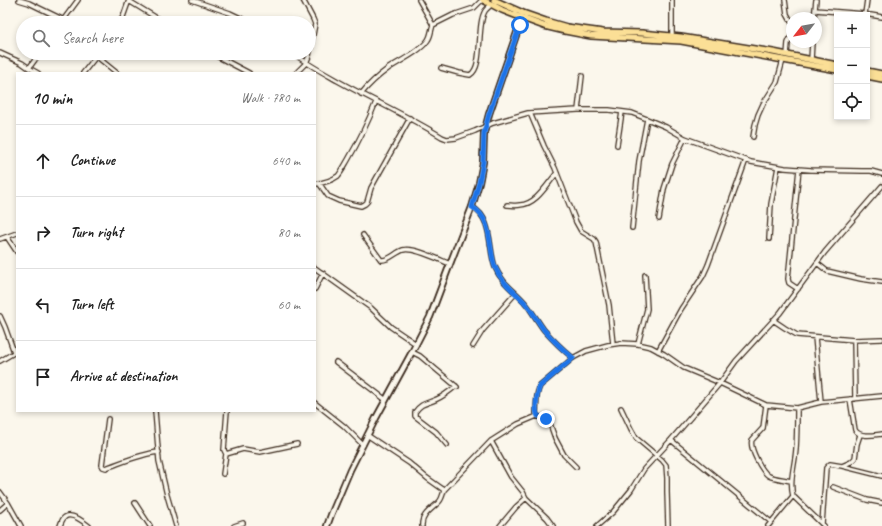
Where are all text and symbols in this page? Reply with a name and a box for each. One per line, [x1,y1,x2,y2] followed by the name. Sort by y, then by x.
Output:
[786,12,822,48] north arrow
[834,12,870,120] map controls
[834,12,870,48] button: +
[16,16,316,60] search box
[511,16,529,34] route start
[30,27,52,49] icon: search
[62,29,123,48] text: Search here
[834,48,870,84] button: −
[834,84,870,120] button: locate
[32,88,72,109] text: 10 min
[241,90,300,106] text: Walk · 780 m
[32,150,54,172] icon: ahead
[70,151,115,170] text: Continue
[272,153,300,169] text: 640 m
[32,222,54,244] icon: right
[70,223,123,242] text: Turn right
[278,225,300,241] text: 80 m
[32,294,54,316] icon: left
[70,295,113,314] text: Turn left
[278,297,300,313] text: 60 m
[32,366,54,388] icon: arrive
[70,367,177,386] text: Arrive at destination
[537,410,555,428] route end

